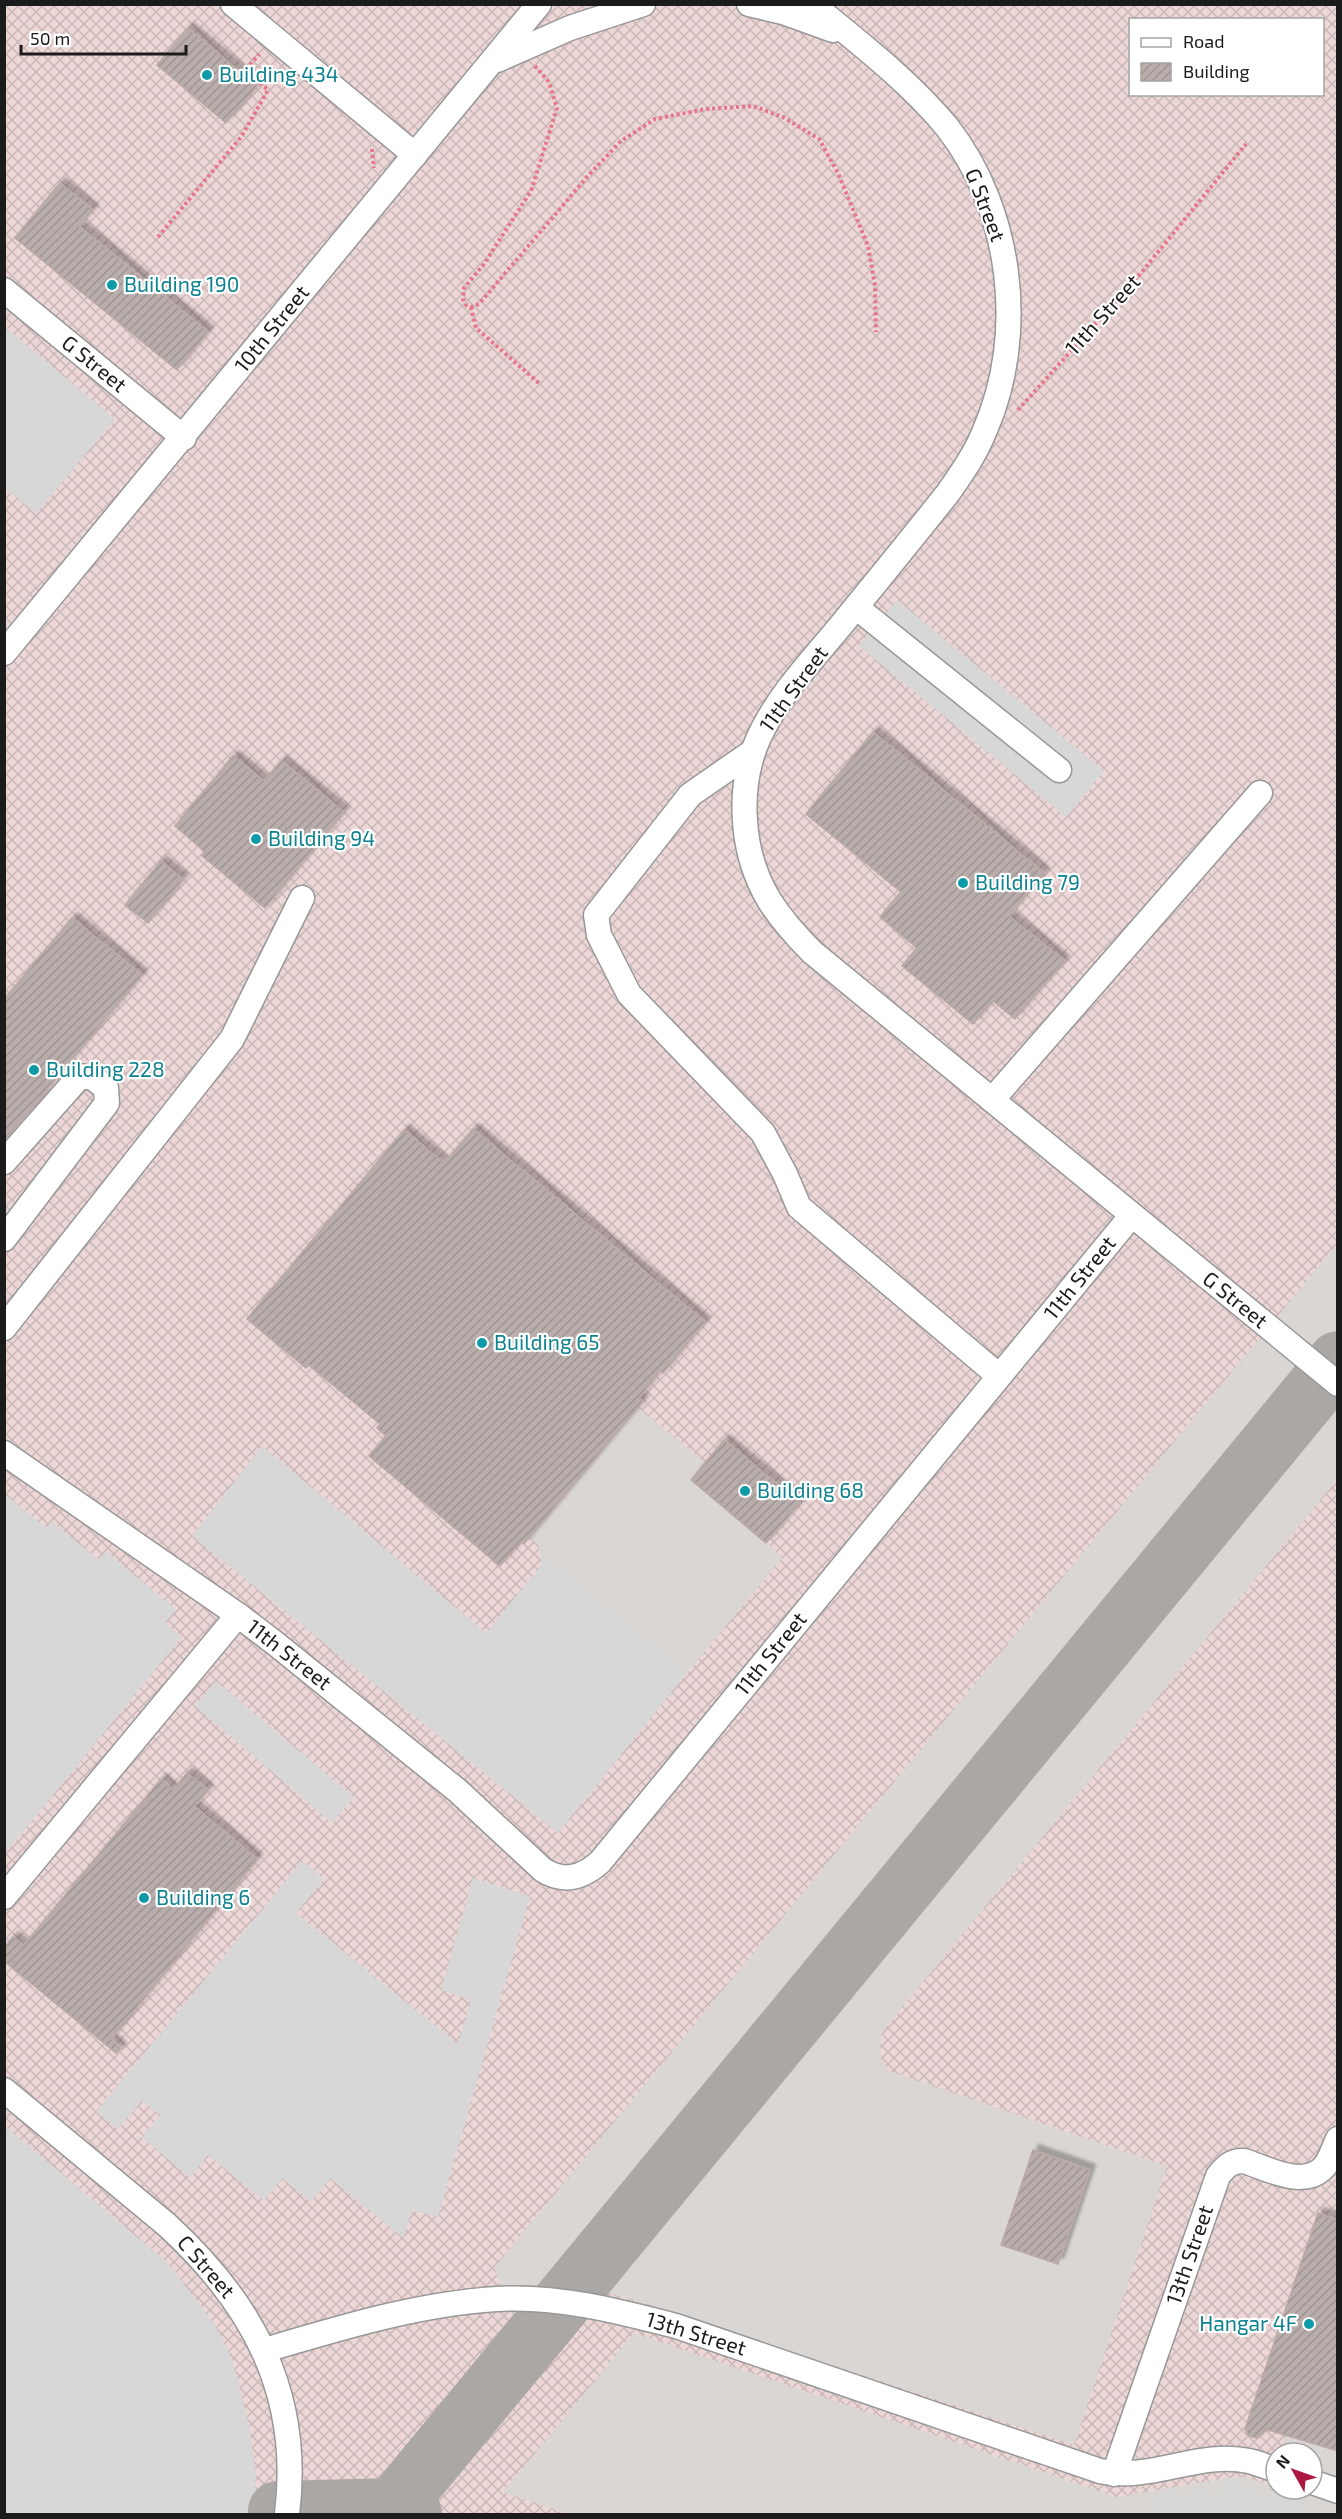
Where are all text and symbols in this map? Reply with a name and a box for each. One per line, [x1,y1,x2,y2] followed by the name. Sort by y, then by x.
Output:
[21,18,186,56] scale bar
[1129,18,1324,96] legend
[30,27,70,49] text: 50 m
[1183,30,1224,52] text: Road
[1183,60,1250,82] text: Building
[219,61,339,86] place label: Building 434
[200,68,214,82] marker: Building 434
[961,164,1012,245] street label: G Street
[1059,268,1145,360] street label: 11th Street
[124,271,239,296] place label: Building 190
[105,278,119,292] marker: Building 190
[228,280,313,376] street label: 10th Street
[57,329,132,397] street label: G Street
[753,640,832,736] street label: 11th Street
[268,825,375,850] place label: Building 94
[249,832,263,846] marker: Building 94
[975,869,1080,894] place label: Building 79
[956,876,970,890] marker: Building 79
[46,1056,165,1081] place label: Building 228
[27,1063,41,1077] marker: Building 228
[1038,1230,1120,1324] street label: 11th Street
[1198,1265,1273,1333] street label: G Street
[494,1329,600,1354] place label: Building 65
[475,1336,489,1350] marker: Building 65
[757,1477,864,1502] place label: Building 68
[738,1484,752,1498] marker: Building 68
[729,1606,811,1700] street label: 11th Street
[243,1613,337,1694] street label: 11th Street
[156,1884,250,1909] place label: Building 6
[137,1891,151,1905] marker: Building 6
[1160,2202,1217,2307] street label: 13th Street
[173,2230,241,2303] street label: C Street
[643,2306,749,2360] street label: 13th Street
[1199,2310,1297,2335] place label: Hangar 4F
[1302,2317,1316,2331] marker: Hangar 4F
[1264,2441,1324,2501] north arrow
[1271,2451,1293,2472] text: N

